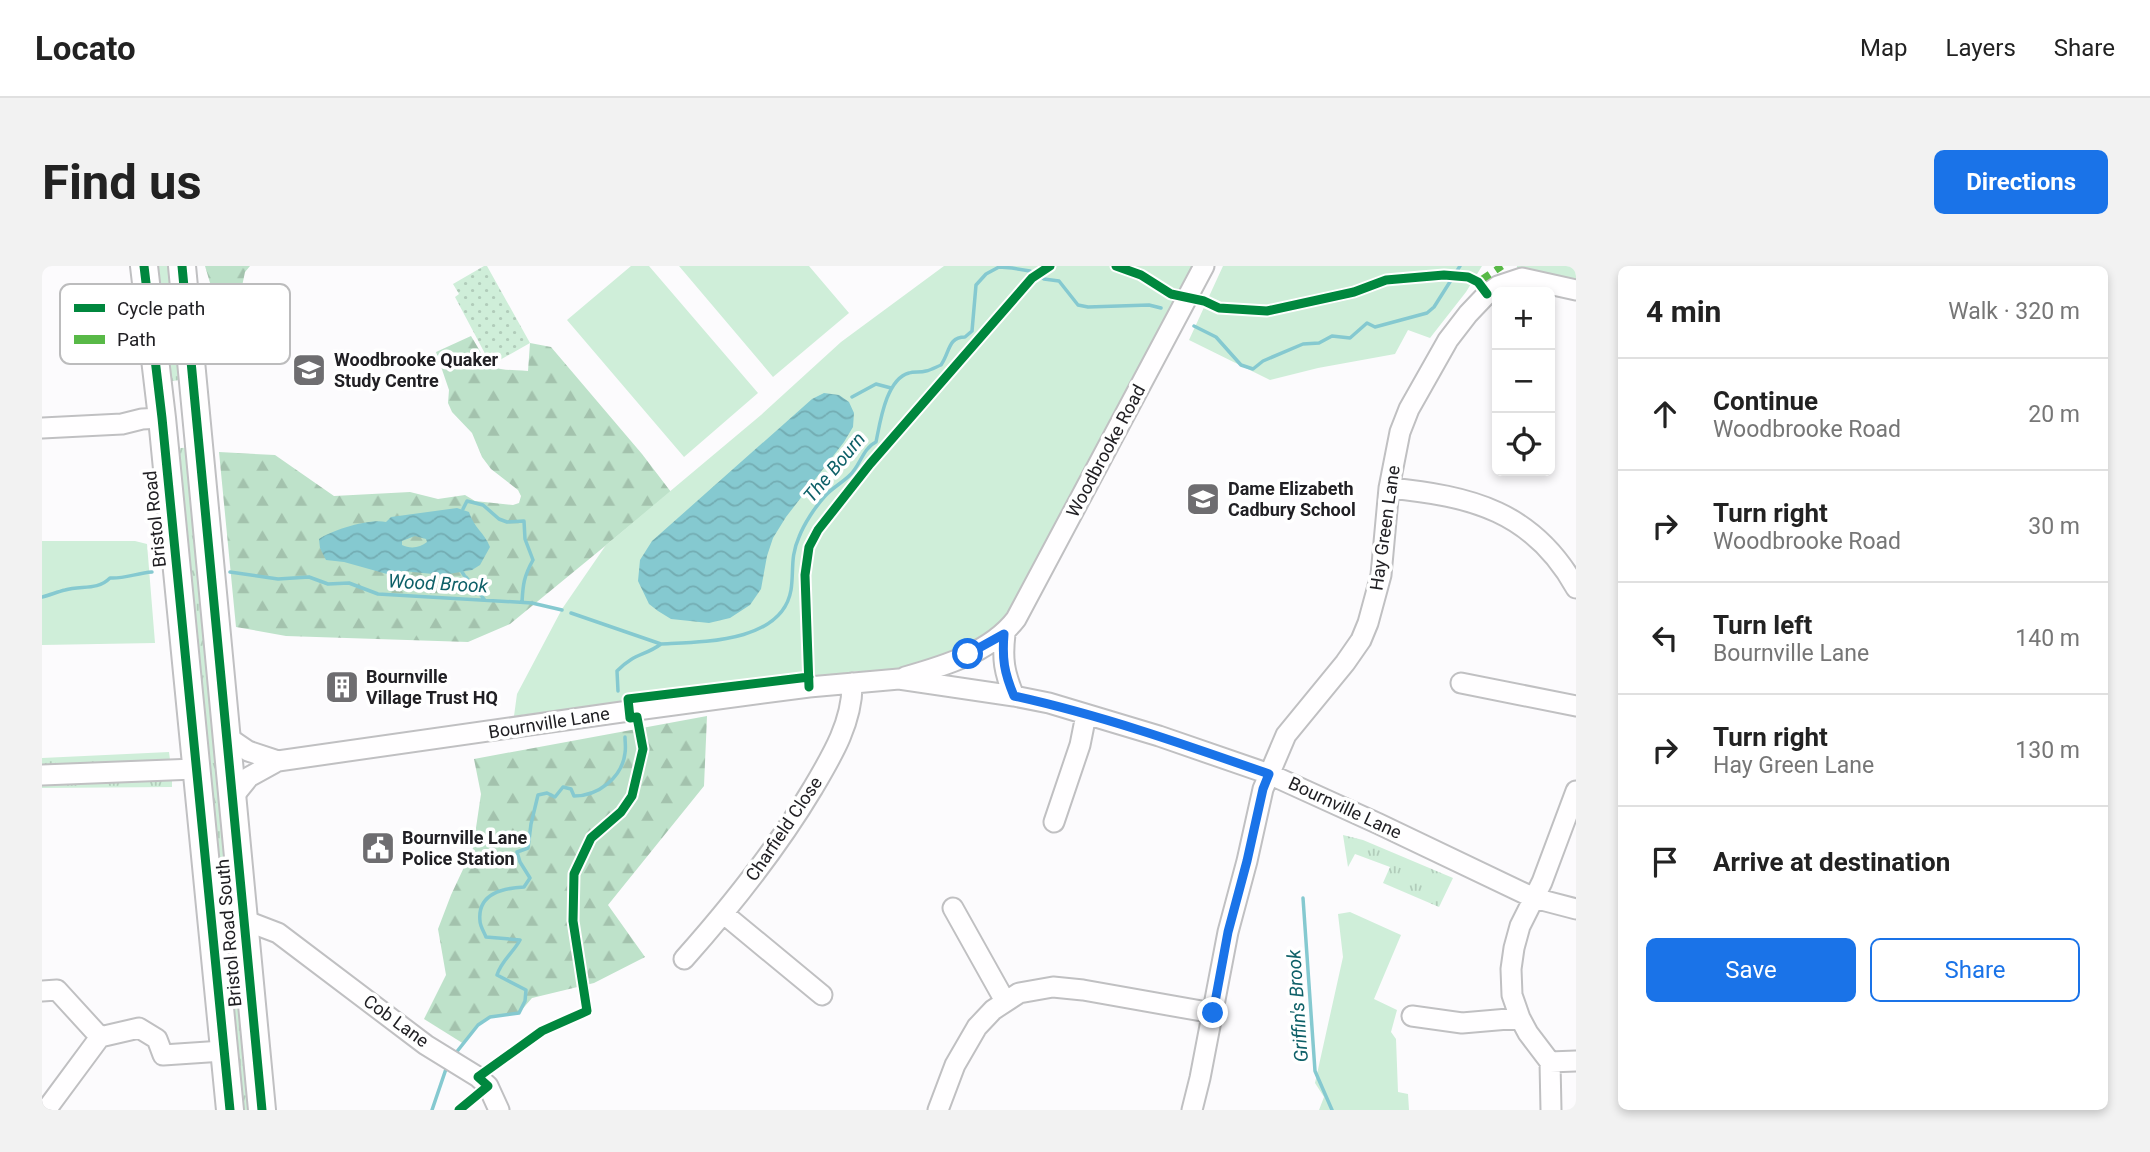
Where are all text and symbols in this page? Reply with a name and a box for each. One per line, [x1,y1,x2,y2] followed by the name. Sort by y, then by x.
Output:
[35,29,136,68] text: Locato
[1860,34,1908,62] text: Map
[1946,34,2016,62] text: Layers
[2054,34,2115,62] text: Share
[1934,150,2108,214] button: Directions
[42,154,202,211] text: Find us
[60,284,290,364] legend
[1492,287,1555,476] map controls
[1492,287,1555,350] button: +
[1646,294,1721,329] text: 4 min
[117,297,205,320] text: Cycle path
[1948,298,2080,325] text: Walk · 320 m
[117,328,156,351] text: Path
[334,349,499,391] place label: Woodbrooke Quaker Study Centre
[1492,350,1555,413] button: −
[290,351,328,389] school or university icon: Woodbrooke Quaker Study Centre
[1062,381,1149,521] street label: Woodbrooke Road
[1713,386,1818,416] text: Continue
[1646,395,1684,433] icon: ahead
[2028,401,2080,428] text: 20 m
[1492,413,1555,476] button: locate
[1713,416,1901,443] text: Woodbrooke Road
[799,428,870,507] water label: The Bourn
[1365,464,1404,592] street label: Hay Green Lane
[139,470,170,568] street label: Bristol Road
[1228,478,1356,520] place label: Dame Elizabeth Cadbury School
[1184,480,1222,518] school or university icon: Dame Elizabeth Cadbury School
[1713,498,1828,528] text: Turn right
[1646,507,1684,545] icon: right
[2028,513,2080,540] text: 30 m
[1713,528,1901,555] text: Woodbrooke Road
[387,569,489,598] water label: Wood Brook
[1713,610,1812,640] text: Turn left
[1646,619,1684,657] icon: left
[2015,625,2080,652] text: 140 m
[952,638,983,669] route start
[1713,640,1869,667] text: Bournville Lane
[366,666,498,708] place label: Bournville Village Trust HQ
[323,668,361,706] building icon: Bournville Village Trust HQ
[487,703,611,742] street label: Bournville Lane
[1713,722,1828,752] text: Turn right
[1646,731,1684,769] icon: right
[2015,737,2080,764] text: 130 m
[1713,752,1874,779] text: Hay Green Lane
[1285,772,1405,843] street label: Bournville Lane
[741,773,826,885] street label: Charfield Close
[402,827,527,869] place label: Bournville Lane Police Station
[359,829,397,867] public building icon: Bournville Lane Police Station
[1646,843,1684,881] icon: arrive
[1713,847,1950,877] text: Arrive at destination
[212,858,245,1008] street label: Bristol Road South
[1646,938,1856,1002] button: Save
[1870,938,2080,1002] button: Share
[1282,948,1313,1063] water label: Griffin's Brook
[360,990,433,1051] street label: Cob Lane
[1197,997,1228,1028] route end

